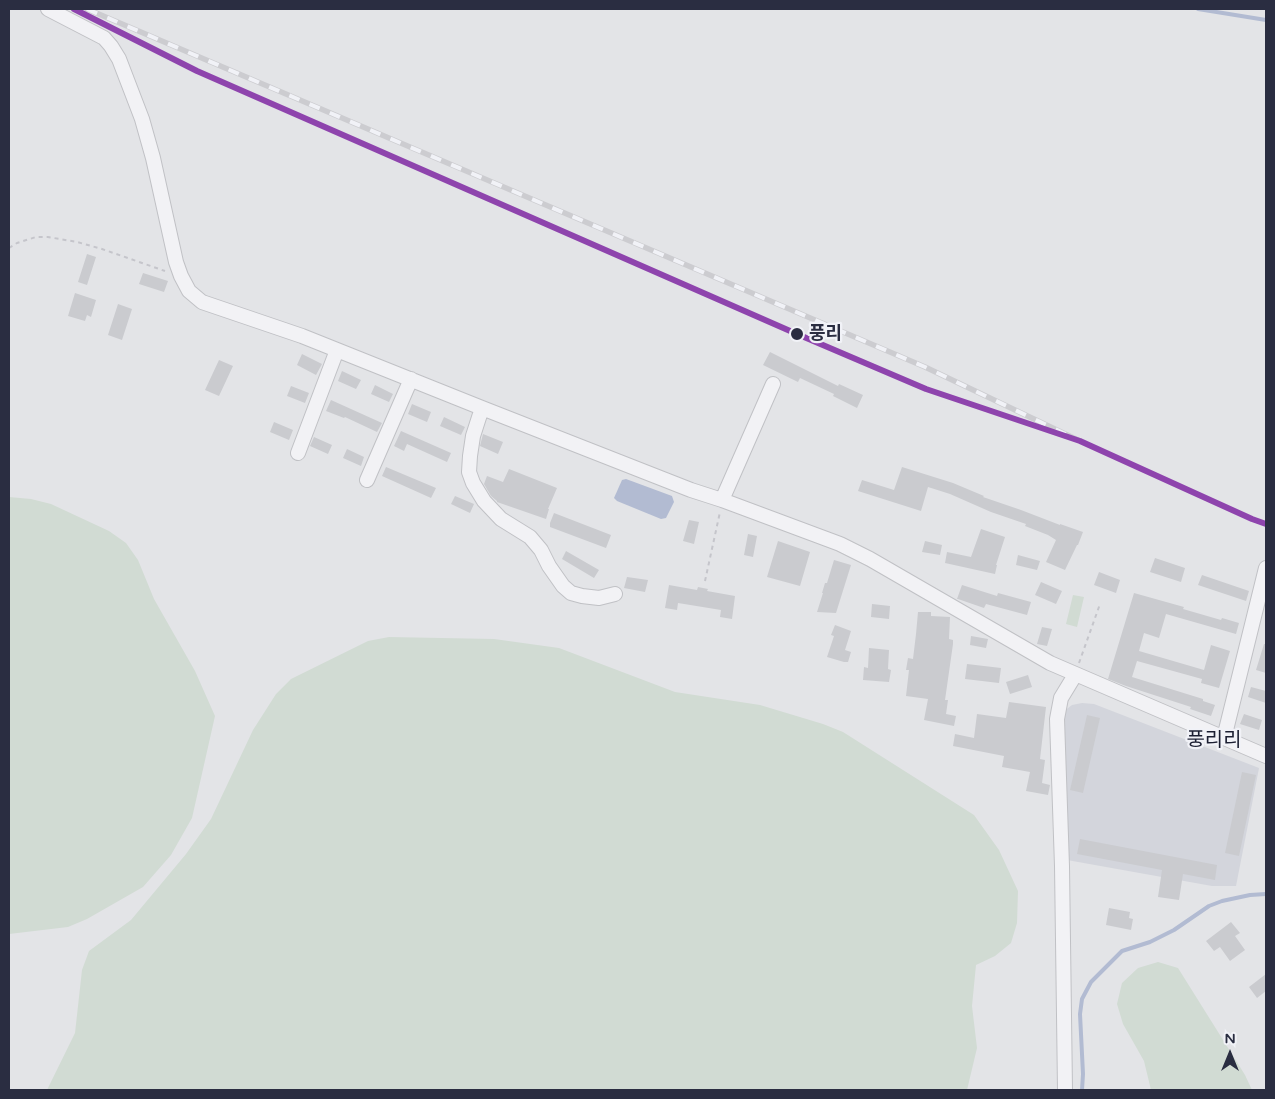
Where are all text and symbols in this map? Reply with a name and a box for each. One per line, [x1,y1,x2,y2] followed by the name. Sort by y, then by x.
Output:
[809,323,842,345] place label: 풍리
[789,326,805,342] marker: 풍리
[1186,729,1242,753] district label: 풍리리
[1205,1029,1255,1079] north arrow
[1224,1030,1236,1047] text: N

